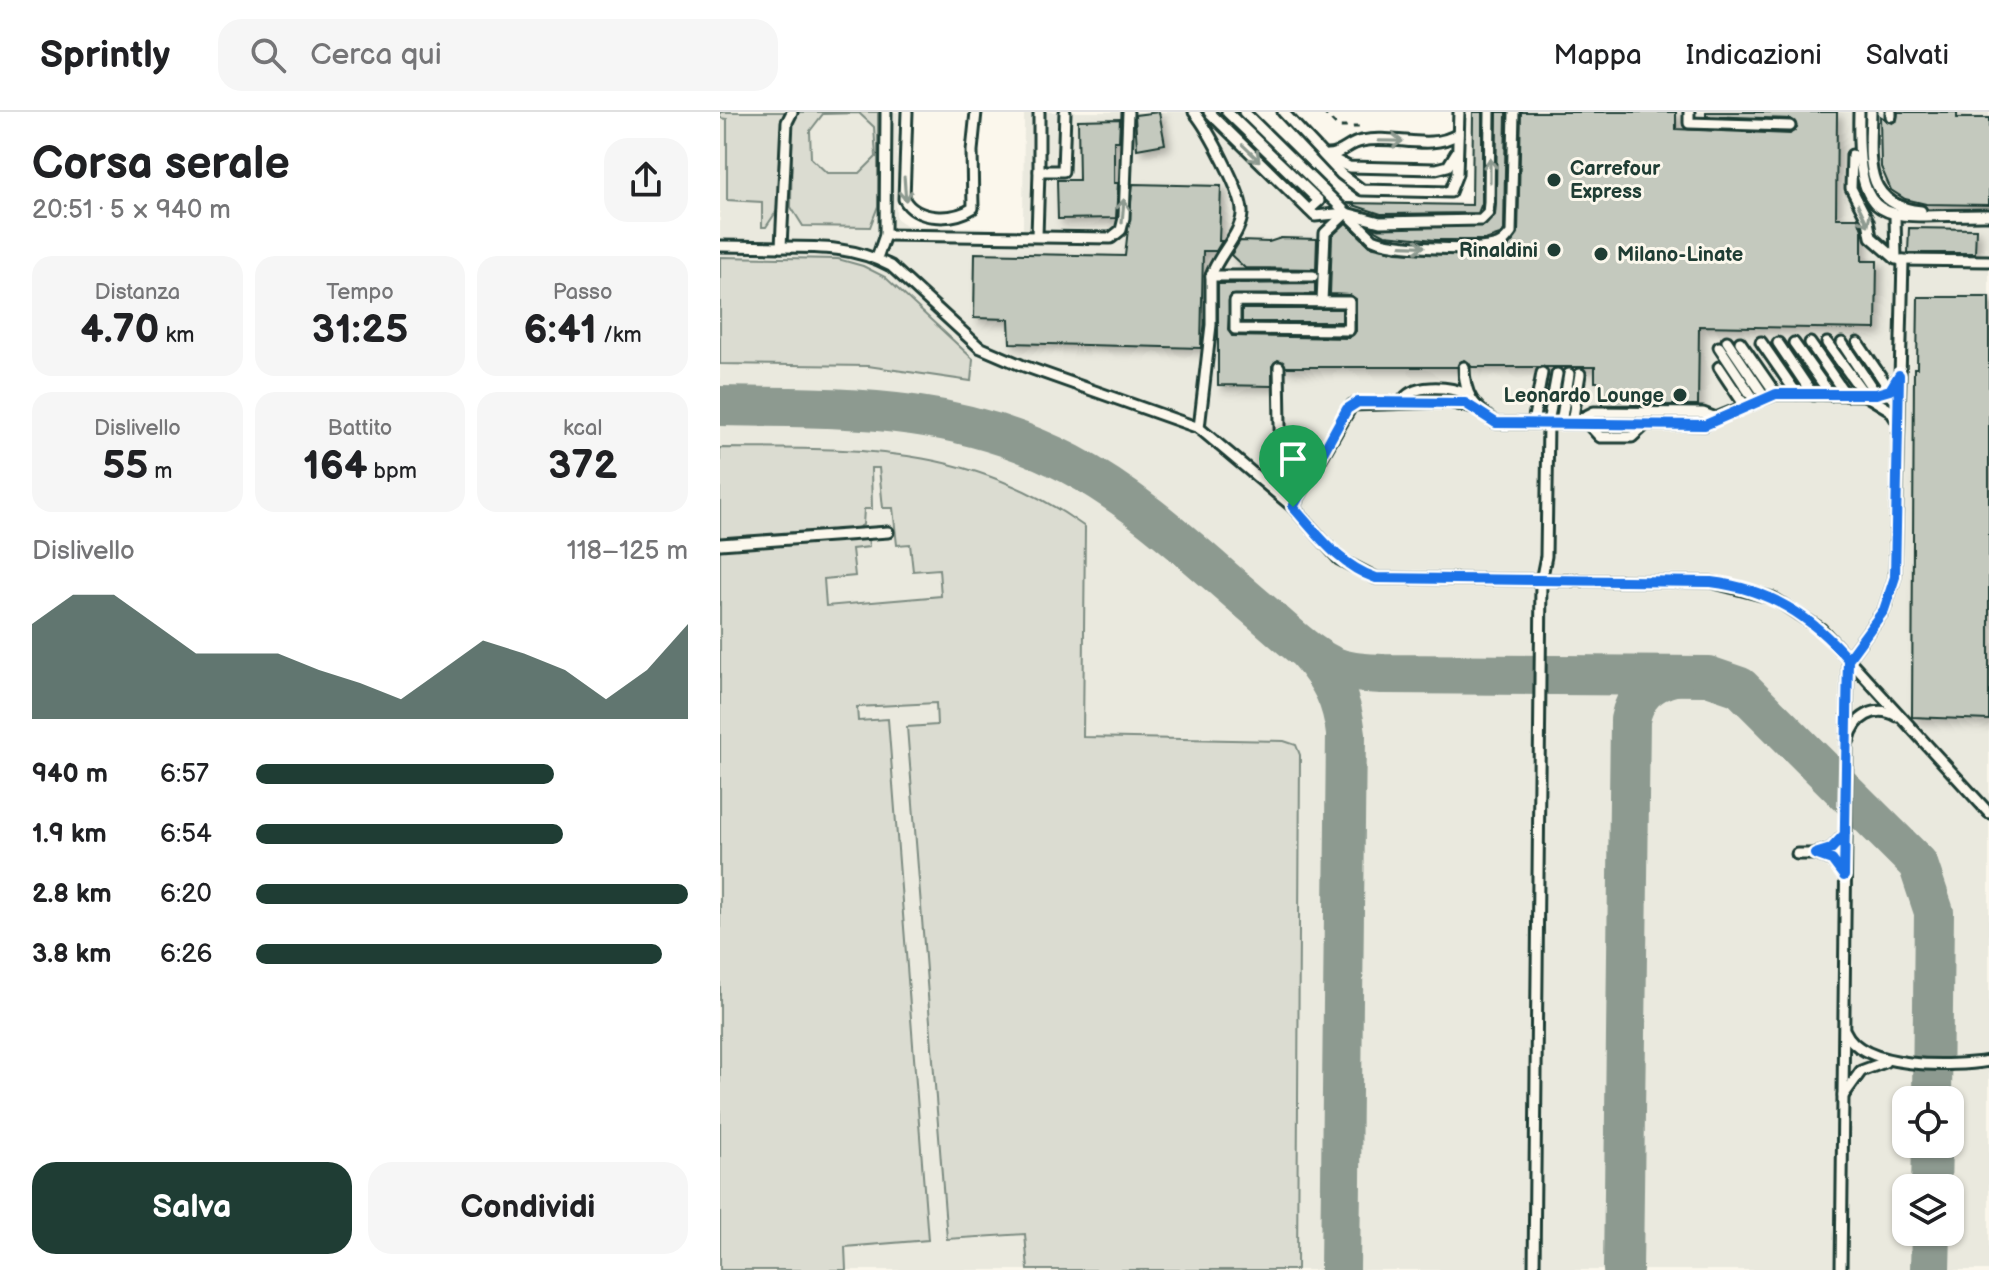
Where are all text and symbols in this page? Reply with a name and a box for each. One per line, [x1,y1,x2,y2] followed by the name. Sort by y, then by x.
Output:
[218,19,778,91] search box
[40,33,170,78] text: Sprintly
[246,33,290,77] icon: search
[310,37,442,73] text: Cerca qui
[1553,39,1642,72] text: Mappa
[1686,39,1822,72] text: Indicazioni
[1866,39,1949,72] text: Salvati
[1377,133,1404,149] one-way arrow
[32,138,290,191] text: Corsa serale
[604,138,688,222] button: share
[1241,143,1260,162] one-way arrow
[1482,157,1498,184] one-way arrow
[1570,157,1661,204] place label: Carrefour Express
[1545,171,1563,189] marker: Carrefour Express
[898,176,913,202] one-way arrow
[32,195,231,226] text: 20:51 · 5 × 940 m
[1116,198,1131,225] one-way arrow
[1856,203,1871,227] one-way arrow
[1399,239,1426,254] one-way arrow
[1459,239,1538,263] place label: Rinaldini
[1545,241,1563,259] marker: Rinaldini
[1617,243,1743,267] place label: Milano-Linate
[1592,245,1610,263] marker: Milano-Linate
[94,279,180,306] text: Distanza
[326,279,394,306] text: Tempo
[553,279,613,306] text: Passo
[80,306,160,354] text: 4.70
[312,306,408,354] text: 31:25
[524,306,597,354] text: 6:41
[160,322,194,349] text: km
[597,322,642,349] text: /km
[1503,384,1664,408] place label: Leonardo Lounge
[1671,386,1689,404] marker: Leonardo Lounge
[94,415,181,442] text: Dislivello
[328,415,392,442] text: Battito
[563,415,602,442] text: kcal
[1259,425,1327,507] pin
[1271,437,1315,481] icon: arrive
[102,442,148,490] text: 55
[303,442,368,490] text: 164
[548,442,617,490] text: 372
[148,458,172,485] text: m
[368,458,417,485] text: bpm
[32,536,135,567] text: Dislivello
[567,536,688,567] text: 118–125 m
[32,759,108,790] text: 940 m
[160,759,209,790] text: 6:57
[32,819,107,850] text: 1.9 km
[160,819,212,850] text: 6:54
[32,879,112,910] text: 2.8 km
[160,879,212,910] text: 6:20
[32,939,111,970] text: 3.8 km
[160,939,212,970] text: 6:26
[1892,1086,1964,1246] map controls
[1892,1086,1964,1158] button: locate
[32,1162,352,1254] button: Salva
[368,1162,688,1254] button: Condividi
[1892,1174,1964,1246] button: layers

